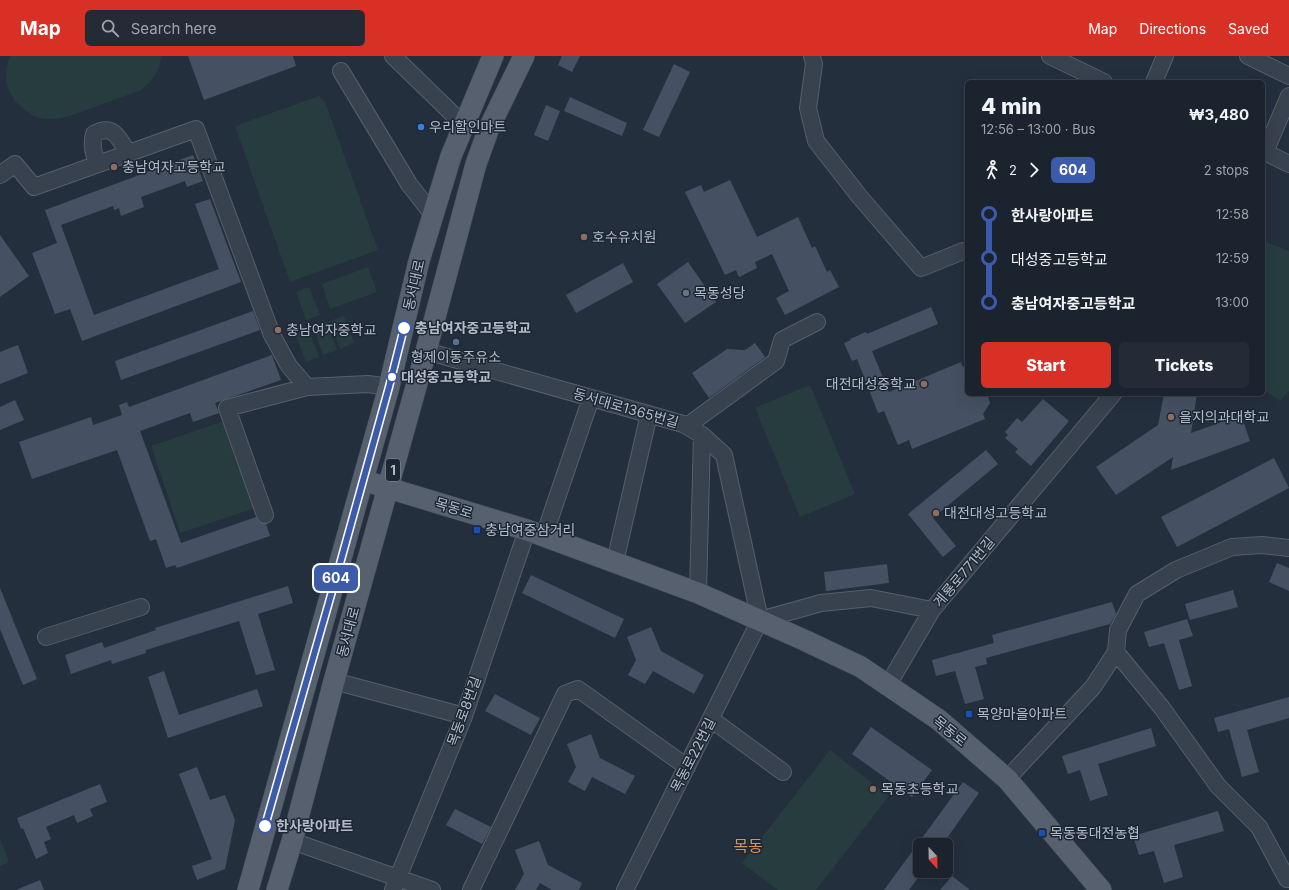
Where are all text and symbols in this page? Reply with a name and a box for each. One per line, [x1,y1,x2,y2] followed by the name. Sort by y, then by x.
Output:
[85,10,365,46] search box
[20,17,61,40] text: Map
[99,17,121,39] icon: search
[131,19,216,38] text: Search here
[1088,20,1117,37] text: Map
[1139,20,1206,37] text: Directions
[1228,20,1269,37] text: Saved
[981,93,1042,119] text: 4 min
[1189,105,1249,124] text: ₩3,480
[429,118,506,135] place label: 우리할인마트
[981,121,1095,137] text: 12:56 – 13:00 · Bus
[416,122,426,132] marker: 우리할인마트
[122,158,225,175] place label: 충남여자고등학교
[981,159,1003,181] icon: walk
[1023,159,1045,181] icon: forward
[1059,161,1087,178] text: 604
[109,162,119,172] marker: 충남여자고등학교
[1009,162,1017,178] text: 2
[1204,162,1249,178] text: 2 stops
[1011,206,1094,225] text: 한사랑아파트
[1216,206,1249,222] text: 12:58
[592,228,656,245] place label: 호수유치원
[579,232,589,242] marker: 호수유치원
[1011,250,1108,269] text: 대성중고등학교
[1216,250,1249,266] text: 12:59
[399,258,428,312] street label: 동서대로
[694,284,746,301] place label: 목동성당
[681,288,691,298] marker: 목동성당
[1011,294,1135,313] text: 충남여자중고등학교
[1216,294,1249,310] text: 13:00
[415,319,531,336] place label: 충남여자중고등학교
[396,320,412,336] marker: 충남여자중고등학교
[286,321,376,338] place label: 충남여자중학교
[273,325,283,335] marker: 충남여자중학교
[451,337,461,347] marker: 형제이동주유소
[981,342,1111,388] button: Start
[1119,342,1249,388] button: Tickets
[411,348,501,365] place label: 형제이동주유소
[401,368,491,385] place label: 대성중고등학교
[386,371,398,383] marker: 대성중고등학교
[826,375,916,392] place label: 대전대성중학교
[919,379,929,389] marker: 대전대성중학교
[571,384,681,431] street label: 동서대로1365번길
[1179,408,1269,425] place label: 을지의과대학교
[1166,412,1176,422] marker: 을지의과대학교
[386,459,400,481] road number: 1
[433,494,475,521] street label: 목동로
[944,504,1047,521] place label: 대전대성고등학교
[931,508,941,518] marker: 대전대성고등학교
[485,521,575,538] place label: 충남여중삼거리
[472,525,482,535] marker: 충남여중삼거리
[929,533,998,610] street label: 계룡로771번길
[313,565,359,591] line badge: 604
[322,569,350,586] text: 604
[333,605,362,659] street label: 동서대로
[443,674,484,748] street label: 목동로8번길
[977,705,1067,722] place label: 목양마을아파트
[964,709,974,719] marker: 목양마을아파트
[930,712,971,749] street label: 목동로
[666,715,719,795] street label: 목동로22번길
[881,780,958,797] place label: 목동초등학교
[868,784,878,794] marker: 목동초등학교
[276,817,353,834] place label: 한사랑아파트
[257,818,273,834] marker: 한사랑아파트
[1050,824,1140,841] place label: 목동동대전농협
[1037,828,1047,838] marker: 목동동대전농협
[733,836,763,856] district label: 목동
[913,838,953,878] north arrow
[913,838,953,878] map controls

